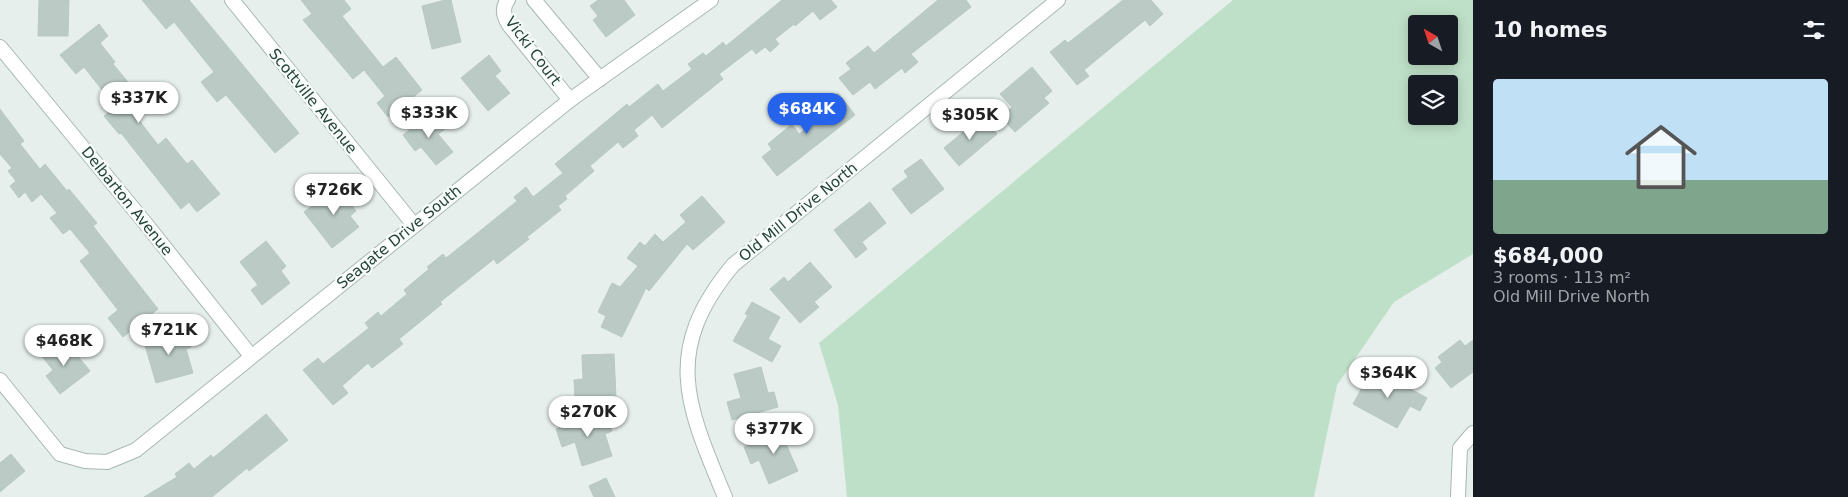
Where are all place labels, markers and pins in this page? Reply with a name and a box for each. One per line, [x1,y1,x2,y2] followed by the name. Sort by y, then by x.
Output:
[104,82,174,124] pin: $337K
[772,92,842,135] pin: $684K
[394,96,464,139] pin: $333K
[935,98,1005,141] pin: $305K
[299,174,369,216] pin: $726K
[134,314,204,356] pin: $721K
[29,324,99,367] pin: $468K
[1353,356,1423,399] pin: $364K
[553,396,623,438] pin: $270K
[739,412,809,455] pin: $377K

